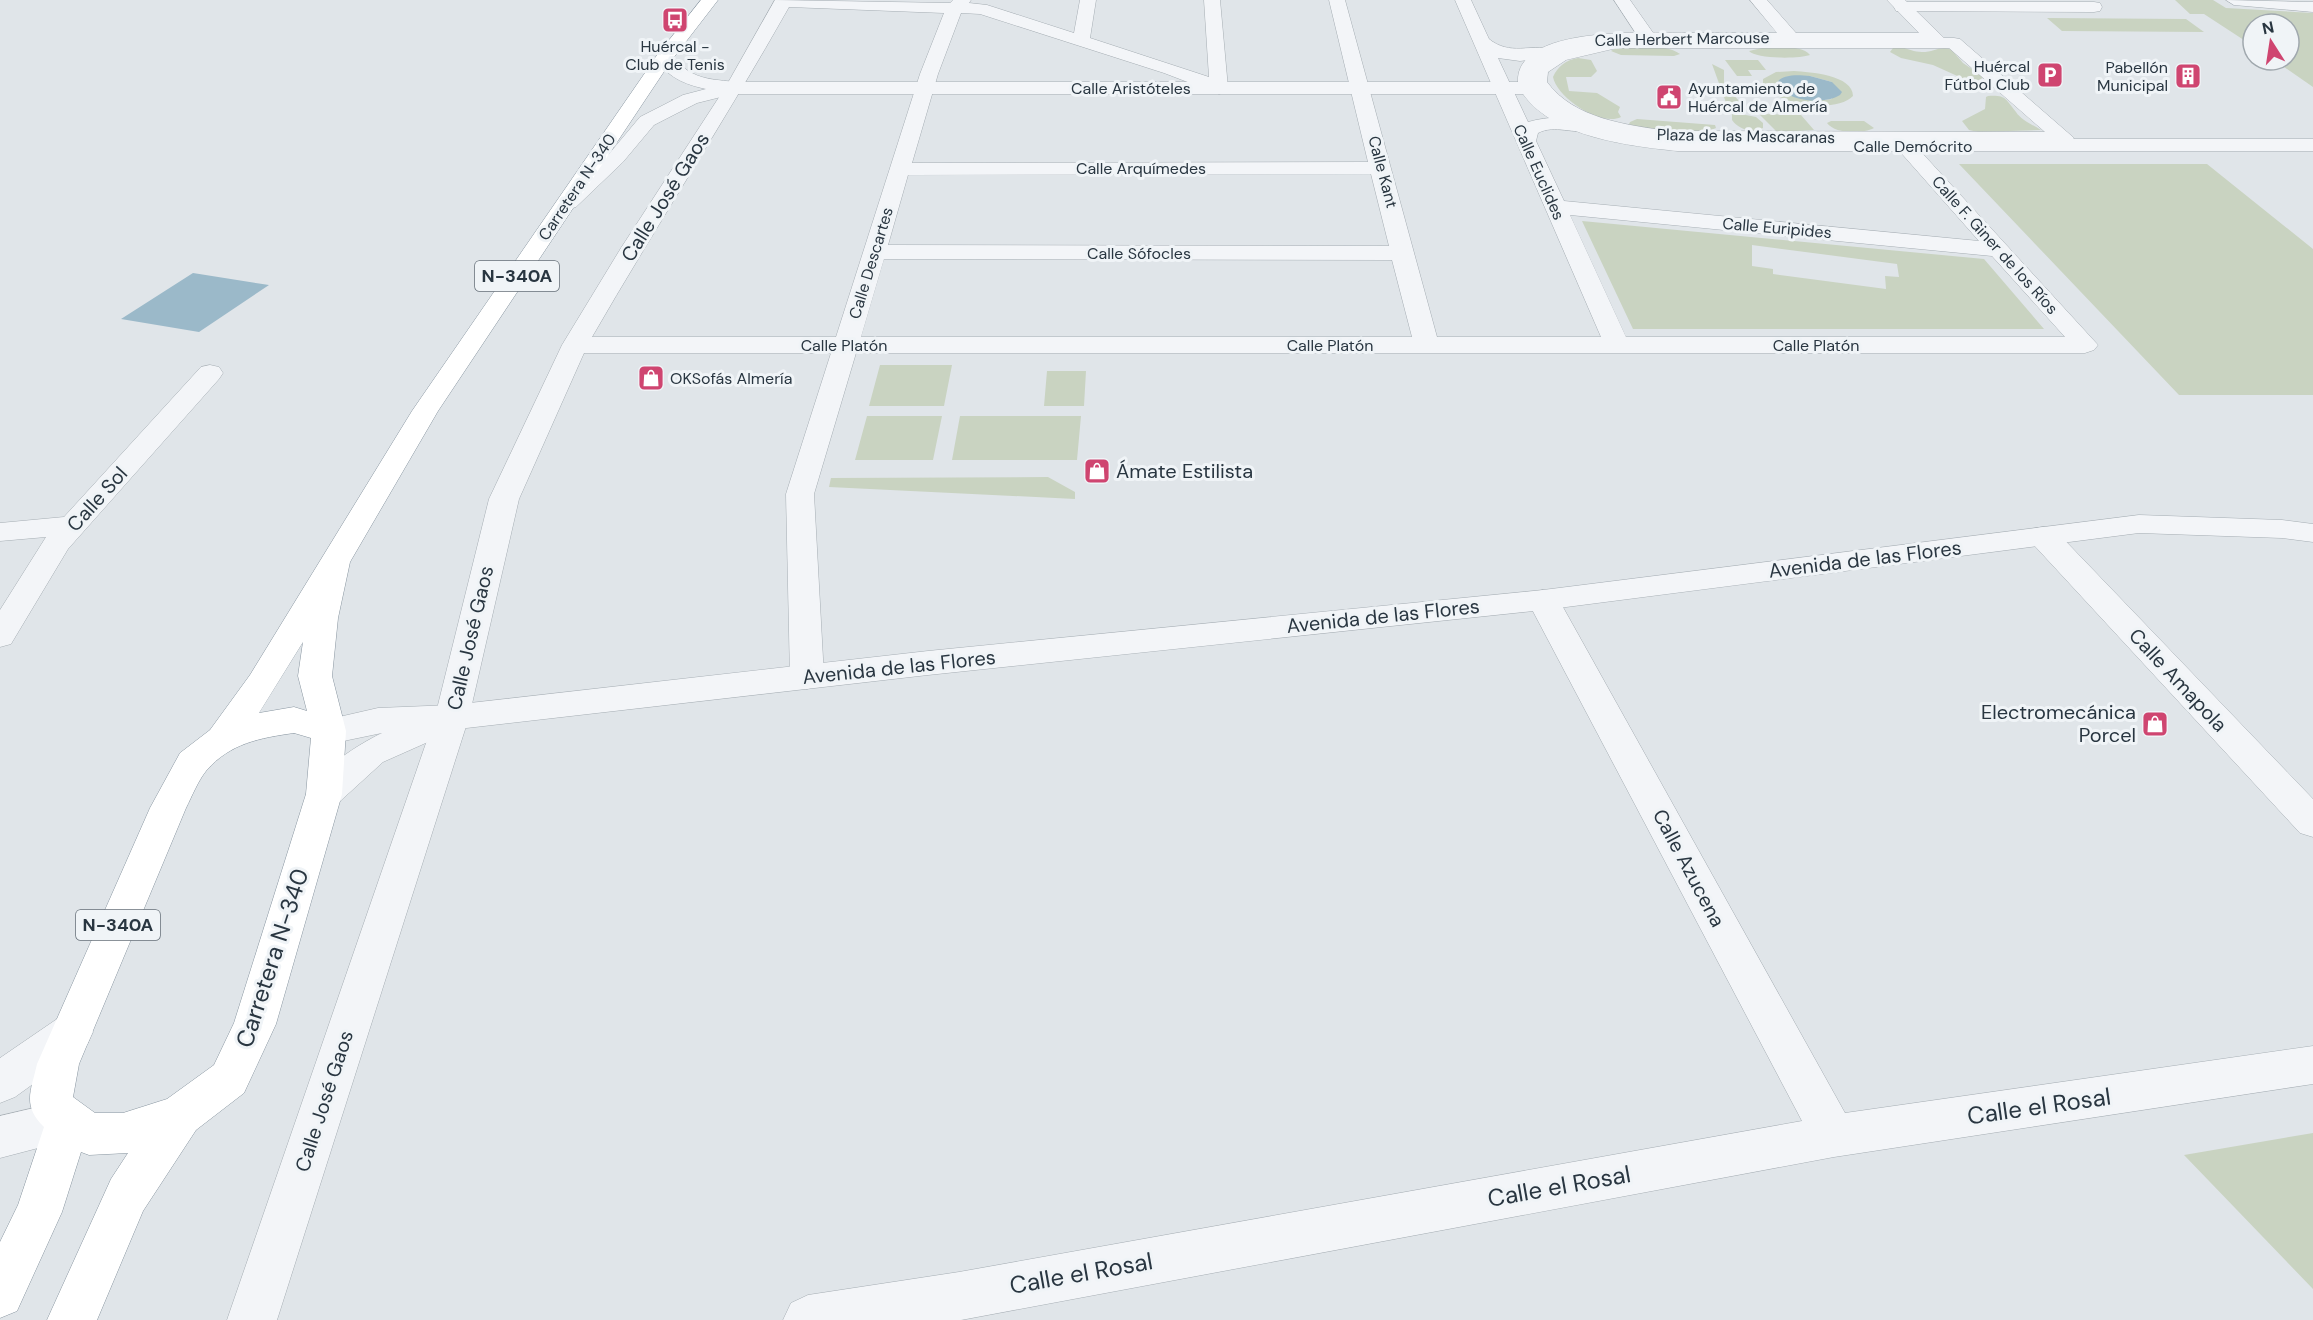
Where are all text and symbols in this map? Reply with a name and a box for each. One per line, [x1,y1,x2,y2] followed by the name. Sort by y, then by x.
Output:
[660,5,690,35] bus stop icon: Huércal - Club de Tenis
[2241,12,2301,72] north arrow
[2260,16,2276,39] text: N
[1594,27,1770,51] street label: Calle Herbert Marcouse
[625,36,725,75] place label: Huércal - Club de Tenis
[1944,56,2030,95] place label: Huércal Fútbol Club
[2097,57,2168,96] place label: Pabellón Municipal
[2035,60,2065,90] parking icon: Huércal Fútbol Club
[2173,61,2203,91] building icon: Pabellón Municipal
[1071,78,1191,99] street label: Calle Aristóteles
[1688,78,1828,117] place label: Ayuntamiento de Huércal de Almería
[1654,82,1684,112] public building icon: Ayuntamiento de Huércal de Almería
[1509,121,1569,223] street label: Calle Euclides
[1657,124,1835,148] street label: Plaza de las Mascaranas
[615,128,715,266] street label: Calle José Gaos
[534,130,621,244] street label: Carretera N-340
[1363,134,1403,210] street label: Calle Kant
[1854,136,1972,157] street label: Calle Demócrito
[1076,158,1206,179] street label: Calle Arquímedes
[1927,171,2063,319] street label: Calle F. Giner de los Ríos
[844,205,898,321] street label: Calle Descartes
[1721,213,1833,243] street label: Calle Euripides
[1087,243,1191,264] street label: Calle Sófocles
[475,261,559,291] road number: N-340A
[801,335,887,356] street label: Calle Platón
[1287,335,1373,356] street label: Calle Platón
[1773,335,1859,356] street label: Calle Platón
[636,363,666,393] shop icon: OKSofás Almería
[670,368,792,389] place label: OKSofás Almería
[1082,456,1112,486] shop icon: Ámate Estilista
[1116,458,1253,484] place label: Ámate Estilista
[61,461,133,537] street label: Calle Sol
[1767,534,1963,584] street label: Avenida de las Flores
[441,563,499,713] street label: Calle José Gaos
[1285,593,1481,639] street label: Avenida de las Flores
[2123,623,2233,737] street label: Calle Amapola
[801,644,997,690] street label: Avenida de las Flores
[1981,699,2136,748] place label: Electromecánica Porcel
[2140,709,2170,739] shop icon: Electromecánica Porcel
[1647,805,1731,931] street label: Calle Azucena
[228,864,316,1052] street label: Carretera N-340
[76,910,160,940] road number: N-340A
[289,1027,359,1175] street label: Calle José Gaos
[1965,1081,2113,1131] street label: Calle el Rosal
[1485,1158,1633,1214] street label: Calle el Rosal
[1007,1245,1155,1301] street label: Calle el Rosal

